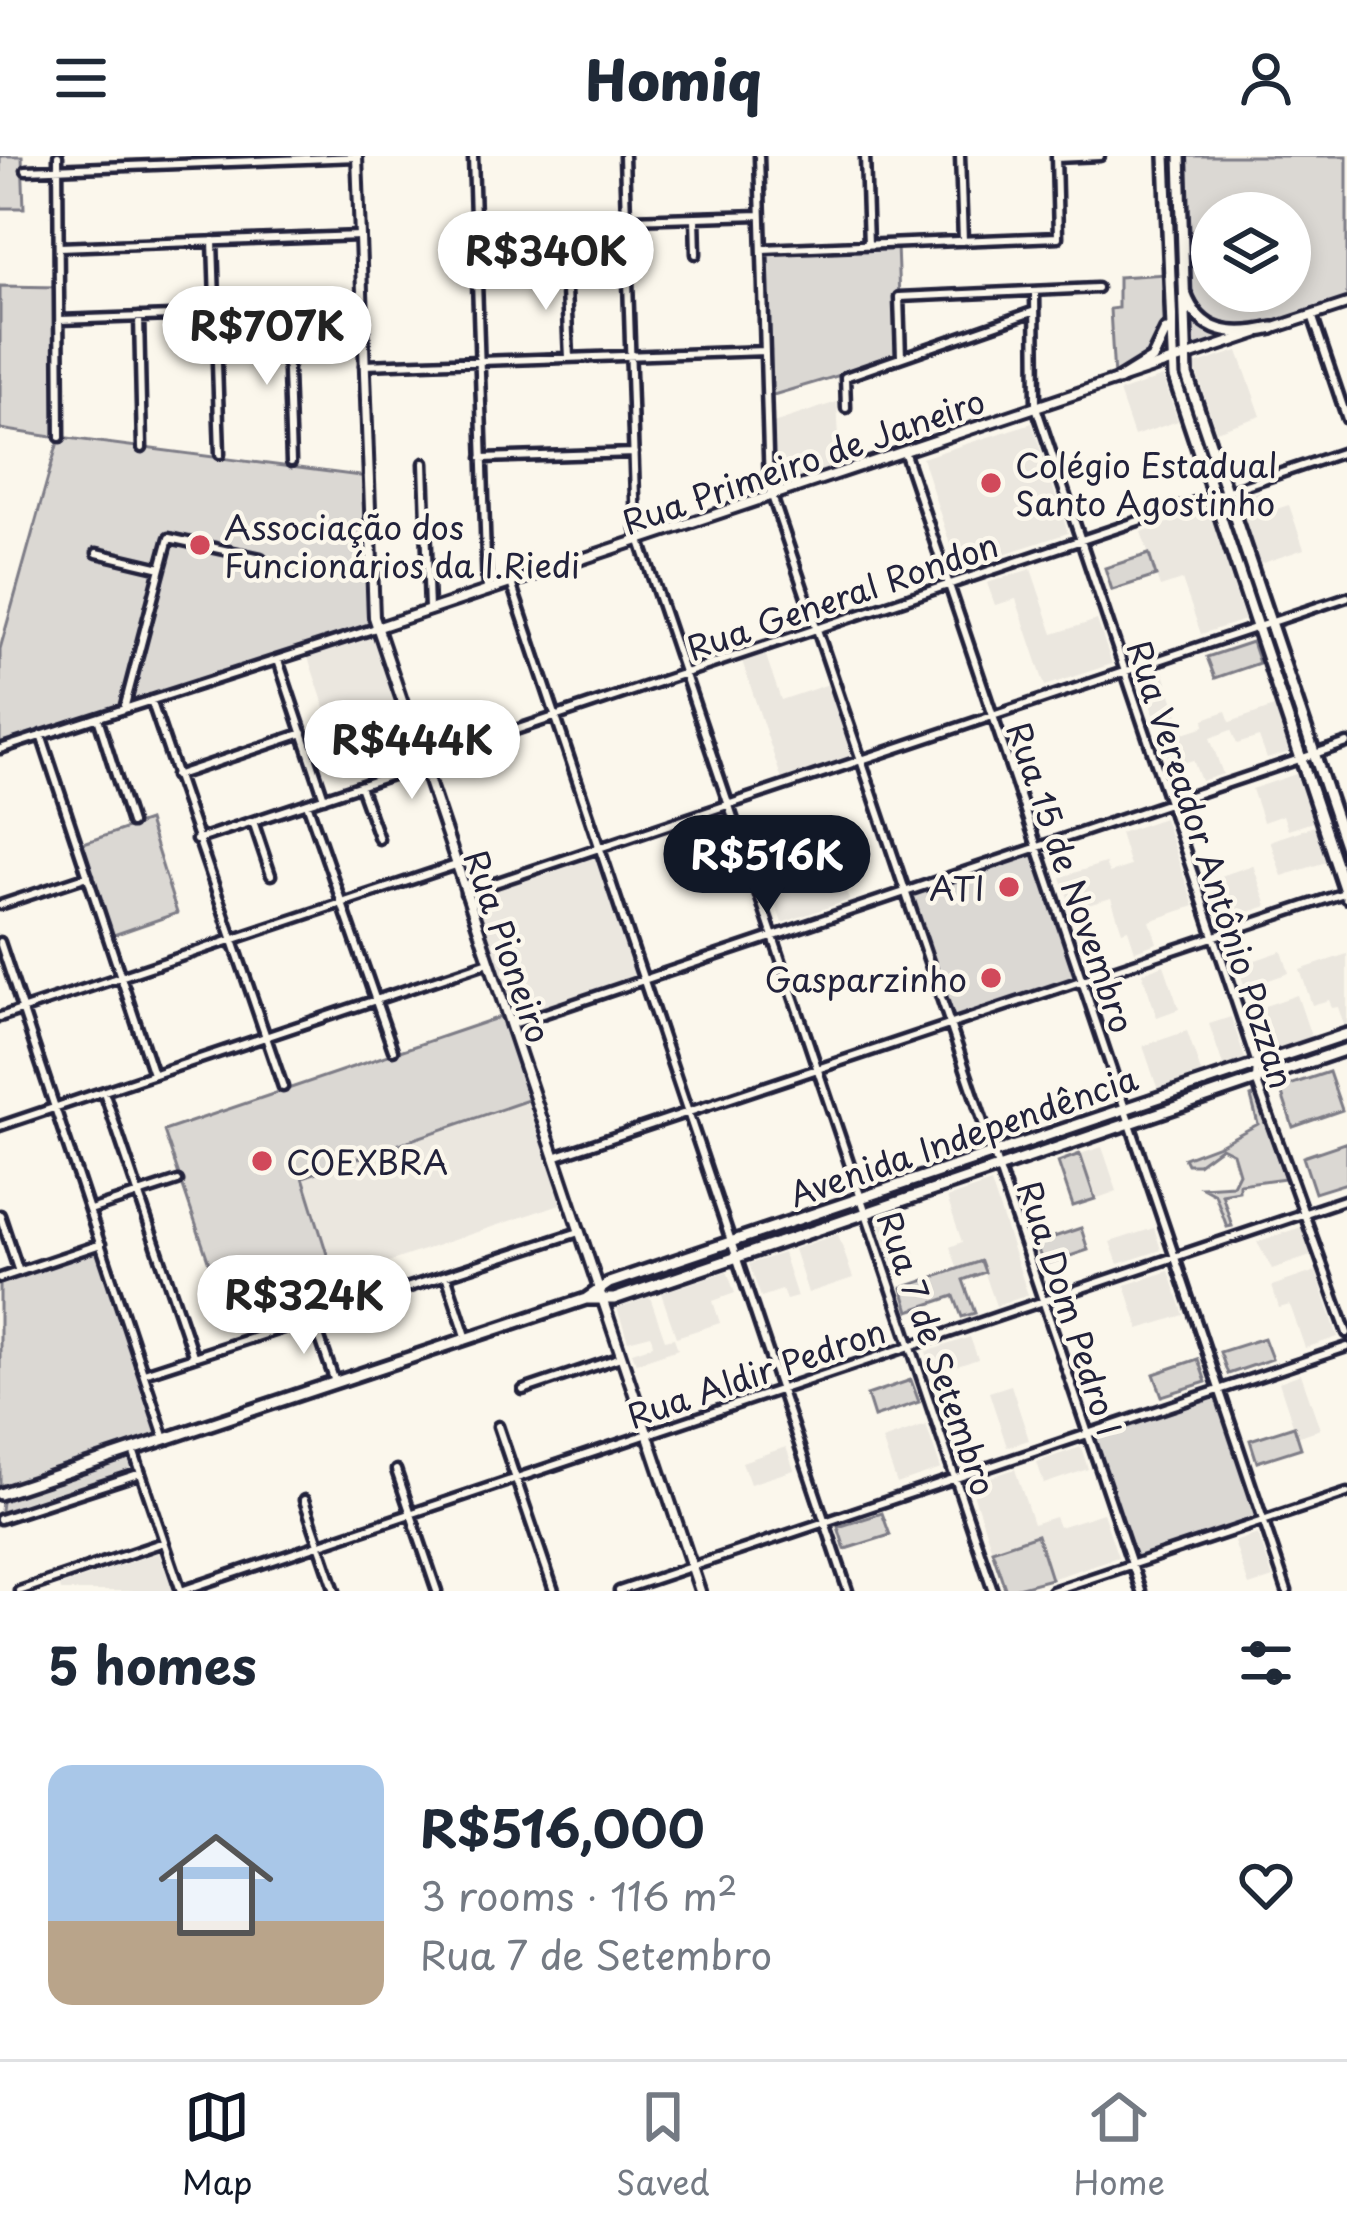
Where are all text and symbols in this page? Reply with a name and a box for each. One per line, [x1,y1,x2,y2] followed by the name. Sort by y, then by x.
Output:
[586,38,761,119] text: Homiq
[48,45,114,111] icon: menu
[1233,45,1299,111] icon: person
[1191,192,1311,312] map controls
[1191,192,1311,312] button: layers
[448,211,644,313] pin: R$340K
[465,220,627,279] text: R$340K
[169,286,365,388] pin: R$707K
[189,295,345,354] text: R$707K
[615,374,991,546] street label: Rua Primeiro de Janeiro
[1015,439,1277,527] place label: Colégio Estadual Santo Agostinho
[978,470,1004,496] marker: Colégio Estadual Santo Agostinho
[224,501,580,589] place label: Associação dos Funcionários da I.Riedi
[680,518,1004,672] street label: Rua General Rondon
[187,532,213,558] marker: Associação dos Funcionários da I.Riedi
[1116,634,1308,1094] street label: Rua Vereador Antônio Pozzan
[314,700,510,802] pin: R$444K
[331,709,493,768] text: R$444K
[995,715,1149,1039] street label: Rua 15 de Novembro
[669,815,865,917] pin: R$516K
[690,824,844,883] text: R$516K
[453,843,565,1049] street label: Rua Pioneiro
[929,862,985,912] place label: ATI
[996,874,1022,900] marker: ATI
[765,953,967,1003] place label: Gasparzinho
[978,965,1004,991] marker: Gasparzinho
[782,1052,1145,1218] street label: Avenida Independência
[286,1136,448,1186] place label: COEXBRA
[249,1148,275,1174] marker: COEXBRA
[1006,1174,1136,1442] street label: Rua Dom Pedro I
[866,1204,1010,1502] street label: Rua 7 de Setembro
[206,1255,402,1357] pin: R$324K
[224,1264,384,1323] text: R$324K
[620,1304,892,1440] street label: Rua Aldir Pedron
[48,1625,257,1702] text: 5 homes
[1233,1630,1299,1696] icon: filters
[420,1788,705,1865] text: R$516,000
[144,1813,288,1957] icon: home
[1233,1852,1299,1918] icon: heart
[420,1865,738,1924] text: 3 rooms · 116 m²
[420,1924,772,1983] text: Rua 7 de Setembro
[182,2084,252,2206] tab: Map
[616,2084,710,2206] tab: Saved
[1073,2084,1165,2206] tab: Home

